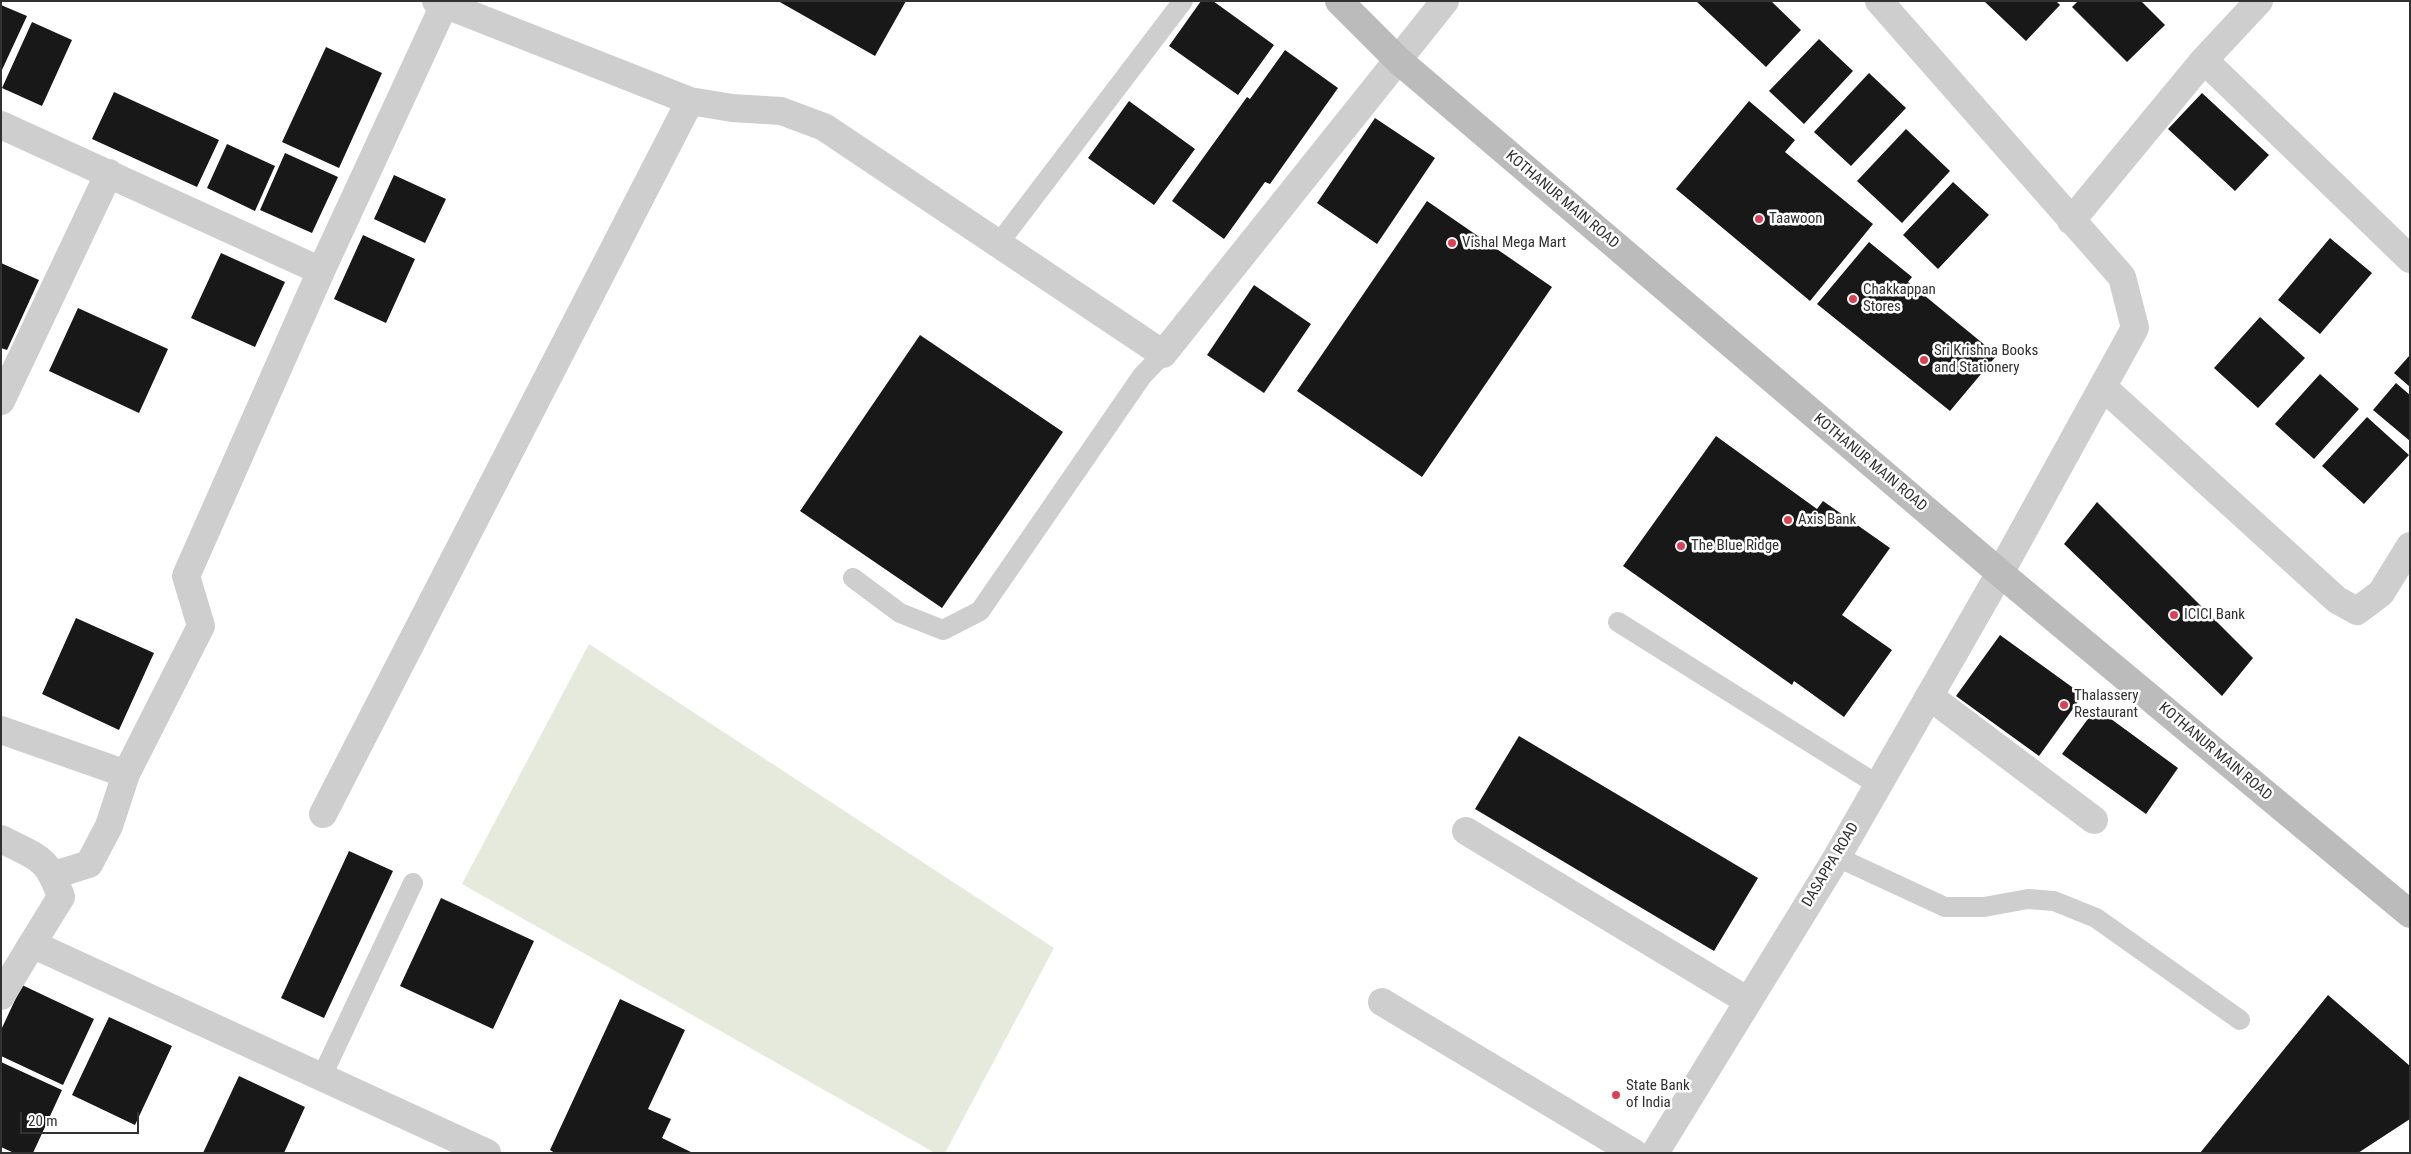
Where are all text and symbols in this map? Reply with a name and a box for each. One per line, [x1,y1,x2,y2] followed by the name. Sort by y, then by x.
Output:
[1502,147,1622,253] street label: KOTHANUR MAIN ROAD
[1769,210,1822,228] place label: Taawoon
[1753,213,1765,225] marker: Taawoon
[1462,234,1566,252] place label: Vishal Mega Mart
[1446,237,1458,249] marker: Vishal Mega Mart
[1863,281,1936,316] place label: Chakkappan Stores
[1847,293,1859,305] marker: Chakkappan Stores
[1934,342,2038,377] place label: Sri Krishna Books and Stationery
[1918,354,1930,366] marker: Sri Krishna Books and Stationery
[1810,410,1930,516] street label: KOTHANUR MAIN ROAD
[1798,511,1856,529] place label: Axis Bank
[1782,514,1794,526] marker: Axis Bank
[1691,537,1779,555] place label: The Blue Ridge
[1675,540,1687,552] marker: The Blue Ridge
[2184,606,2245,624] place label: ICICI Bank
[2168,609,2180,621] marker: ICICI Bank
[2074,687,2139,722] place label: Thalassery Restaurant
[2058,699,2070,711] marker: Thalassery Restaurant
[2155,699,2275,805] street label: KOTHANUR MAIN ROAD
[1799,820,1863,910] street label: DASAPPA ROAD
[1626,1077,1690,1112] place label: State Bank of India
[1610,1089,1622,1101] marker: State Bank of India
[22,1102,141,1134] scale bar
[28,1112,58,1130] text: 20 m

